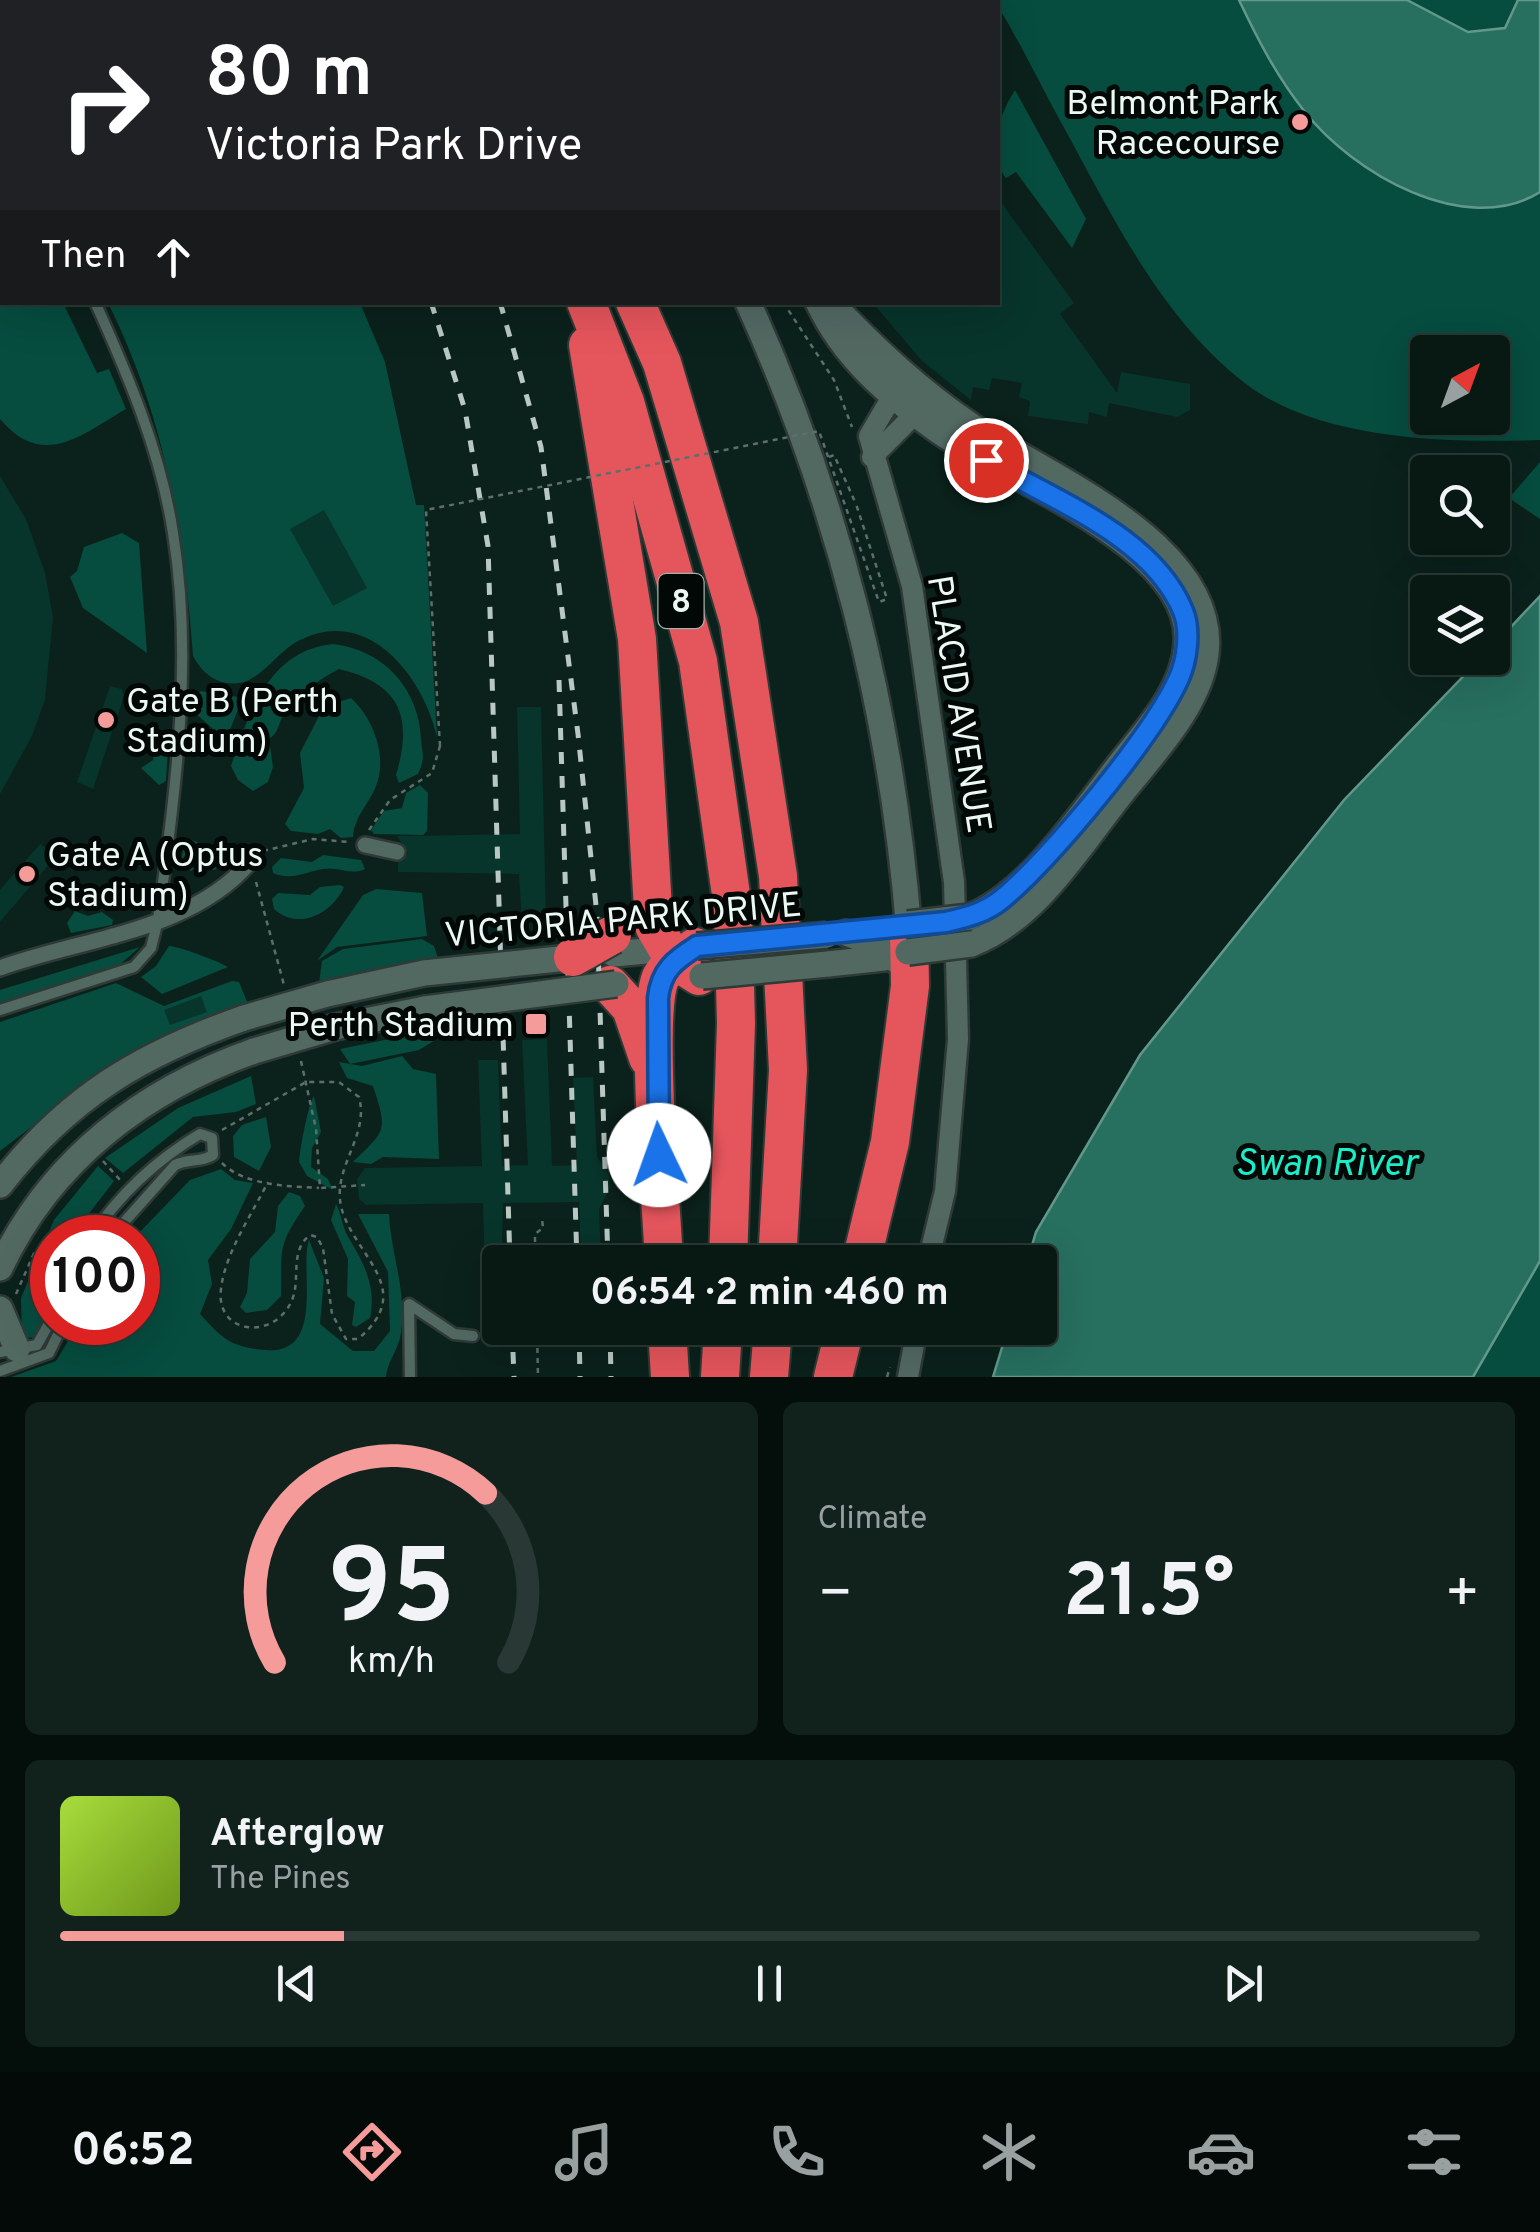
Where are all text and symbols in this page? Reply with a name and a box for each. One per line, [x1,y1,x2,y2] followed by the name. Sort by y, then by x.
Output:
[205,32,373,121] text: 80 m
[40,40,170,170] icon: right
[1066,83,1280,167] place label: Belmont Park Racecourse
[1289,111,1311,133] marker: Belmont Park Racecourse
[205,119,582,176] text: Victoria Park Drive
[146,230,201,285] icon: ahead
[40,233,126,282] text: Then
[1410,335,1510,435] north arrow
[1410,335,1510,675] map controls
[944,418,1029,503] pin
[959,433,1014,488] icon: arrive
[1410,455,1510,555] button: search
[915,572,999,837] street label: PLACID AVENUE
[658,574,704,628] road number: 8
[1410,575,1510,675] button: layers
[126,681,339,765] place label: Gate B (Perth Stadium)
[95,709,117,731] marker: Gate B (Perth Stadium)
[47,835,264,919] place label: Gate A (Optus Stadium)
[16,863,38,885] marker: Gate A (Optus Stadium)
[443,884,804,960] street label: VICTORIA PARK DRIVE
[287,1005,514,1049] place label: Perth Stadium
[523,1011,549,1037] marker: Perth Stadium
[607,1103,711,1207] position arrow
[1235,1141,1420,1190] water label: Swan River
[30,1215,160,1345] speed limit sign: 100
[590,1270,949,1319] text: 06:54 · 2 min · 460 m
[818,1500,927,1540] text: Climate
[328,1528,455,1660] text: 95
[1063,1548,1234,1643] text: 21.5°
[818,1561,853,1631] text: −
[1445,1561,1480,1631] text: +
[348,1640,435,1686] text: km/h
[210,1811,385,1860] text: Afterglow
[210,1860,351,1900] text: The Pines
[269,1956,324,2011] icon: previous
[742,1956,797,2011] icon: pause
[1216,1956,1271,2011] icon: next
[337,2117,407,2187] icon: directions
[549,2117,619,2187] icon: music
[762,2117,832,2187] icon: phone
[974,2117,1044,2187] icon: climate
[1186,2117,1256,2187] icon: car
[1399,2117,1469,2187] icon: filters
[71,2124,194,2181] text: 06:52

